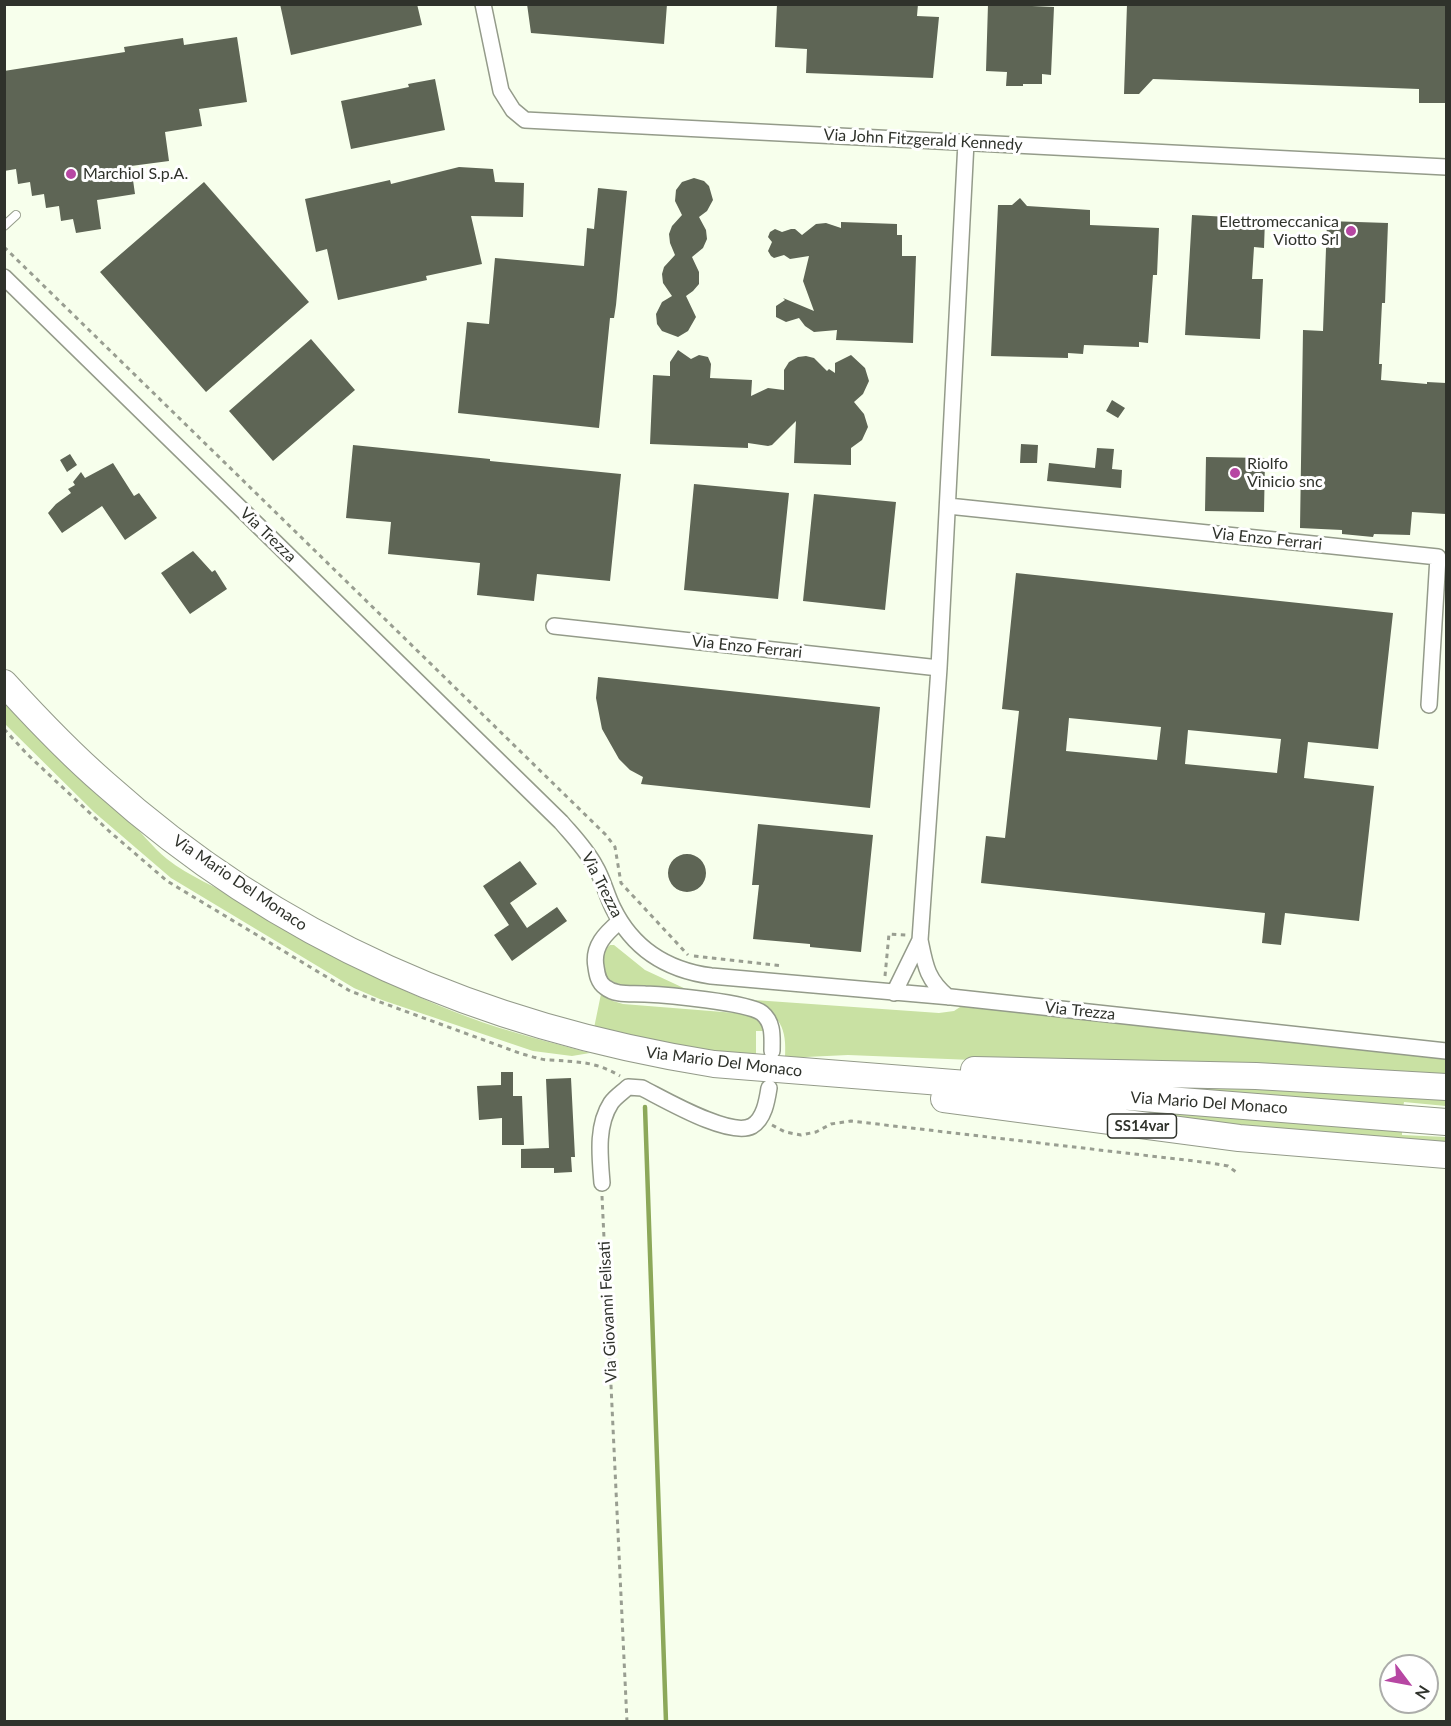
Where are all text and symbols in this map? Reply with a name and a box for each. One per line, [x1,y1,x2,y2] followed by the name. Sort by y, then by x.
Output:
[823,125,1023,155] street label: Via John Fitzgerald Kennedy
[83,164,188,184] place label: Marchiol S.p.A.
[64,167,78,181] marker: Marchiol S.p.A.
[1219,212,1339,250] place label: Elettromeccanica Viotto Srl
[1344,224,1358,238] marker: Elettromeccanica Viotto Srl
[1247,454,1323,492] place label: Riolfo Vinicio snc
[1228,466,1242,480] marker: Riolfo Vinicio snc
[236,504,300,566] street label: Via Trezza
[1211,524,1323,554] street label: Via Enzo Ferrari
[691,632,803,662] street label: Via Enzo Ferrari
[169,831,311,935] street label: Via Mario Del Monaco
[577,849,627,921] street label: Via Trezza
[1044,998,1116,1024] street label: Via Trezza
[645,1043,803,1081] street label: Via Mario Del Monaco
[1130,1088,1288,1118] street label: Via Mario Del Monaco
[1108,1114,1176,1138] road number: SS14var
[595,1241,621,1383] street label: Via Giovanni Felisati
[1379,1654,1439,1714] north arrow
[1412,1682,1434,1703] text: N

